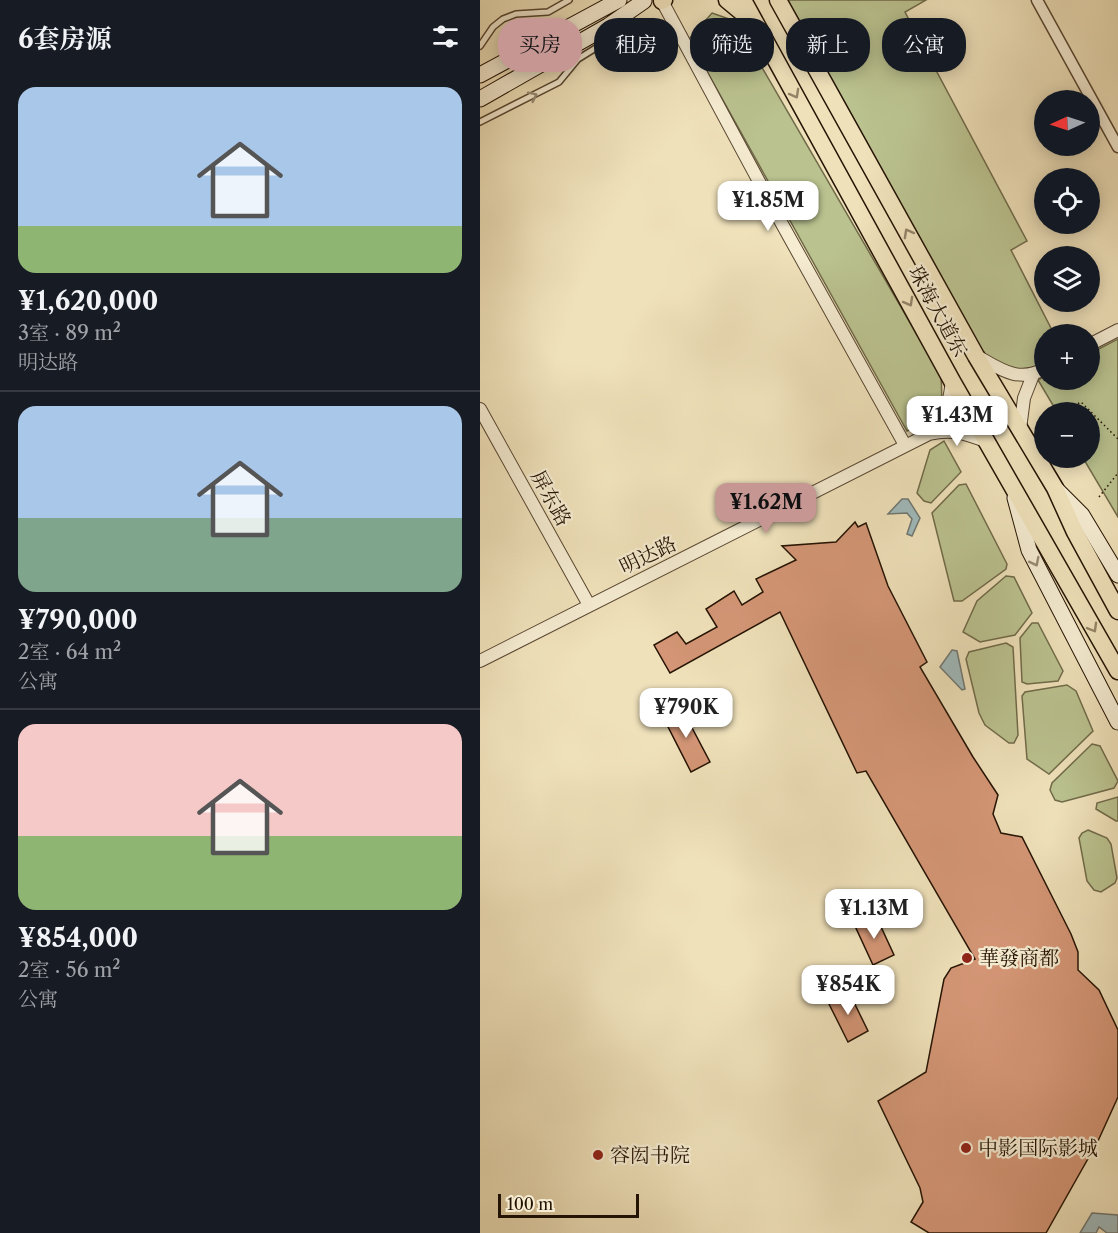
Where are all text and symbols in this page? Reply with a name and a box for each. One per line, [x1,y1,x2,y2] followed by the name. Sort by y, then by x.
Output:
[498,18,582,72] chip: 买房
[594,18,678,72] chip: 租房
[690,18,774,72] chip: 筛选
[786,18,870,72] chip: 新上
[882,18,966,72] chip: 公寓
[429,20,462,53] icon: filters
[18,23,112,55] text: 6套房源
[788,88,799,99] one-way arrow
[1034,90,1100,156] north arrow
[1034,90,1100,468] map controls
[526,92,537,104] one-way arrow
[186,126,294,234] icon: home
[1034,168,1100,234] button: locate
[719,181,817,232] pin: ¥1.85M
[732,188,804,212] text: ¥1.85M
[904,229,915,239] one-way arrow
[1034,246,1100,312] button: layers
[903,261,973,361] street label: 珠海大道东
[18,285,158,317] text: ¥1,620,000
[902,296,913,307] one-way arrow
[18,321,121,345] text: 3室 · 89 m²
[1034,324,1100,390] button: +
[18,350,78,374] text: 明达路
[908,396,1006,447] pin: ¥1.43M
[1034,402,1100,468] button: −
[921,403,993,427] text: ¥1.43M
[186,445,294,553] icon: home
[526,466,576,530] street label: 屏东路
[717,483,815,534] pin: ¥1.62M
[729,490,803,514] text: ¥1.62M
[616,531,680,579] street label: 明达路
[1028,555,1039,566] one-way arrow
[18,604,138,636] text: ¥790,000
[1086,622,1097,632] one-way arrow
[18,640,121,664] text: 2室 · 64 m²
[18,669,58,693] text: 公寓
[644,688,728,739] pin: ¥790K
[654,695,718,719] text: ¥790K
[186,763,294,871] icon: home
[825,889,923,940] pin: ¥1.13M
[839,896,909,920] text: ¥1.13M
[18,922,138,954] text: ¥854,000
[979,946,1059,970] place label: 華發商都
[960,951,974,965] marker: 華發商都
[18,958,120,982] text: 2室 · 56 m²
[806,965,890,1016] pin: ¥854K
[816,972,880,996] text: ¥854K
[18,987,58,1011] text: 公寓
[978,1136,1098,1160] place label: 中影国际影城
[959,1141,973,1155] marker: 中影国际影城
[610,1143,690,1167] place label: 容闳书院
[591,1148,605,1162] marker: 容闳书院
[498,1191,639,1218] scale bar
[507,1194,553,1214] text: 100 m

